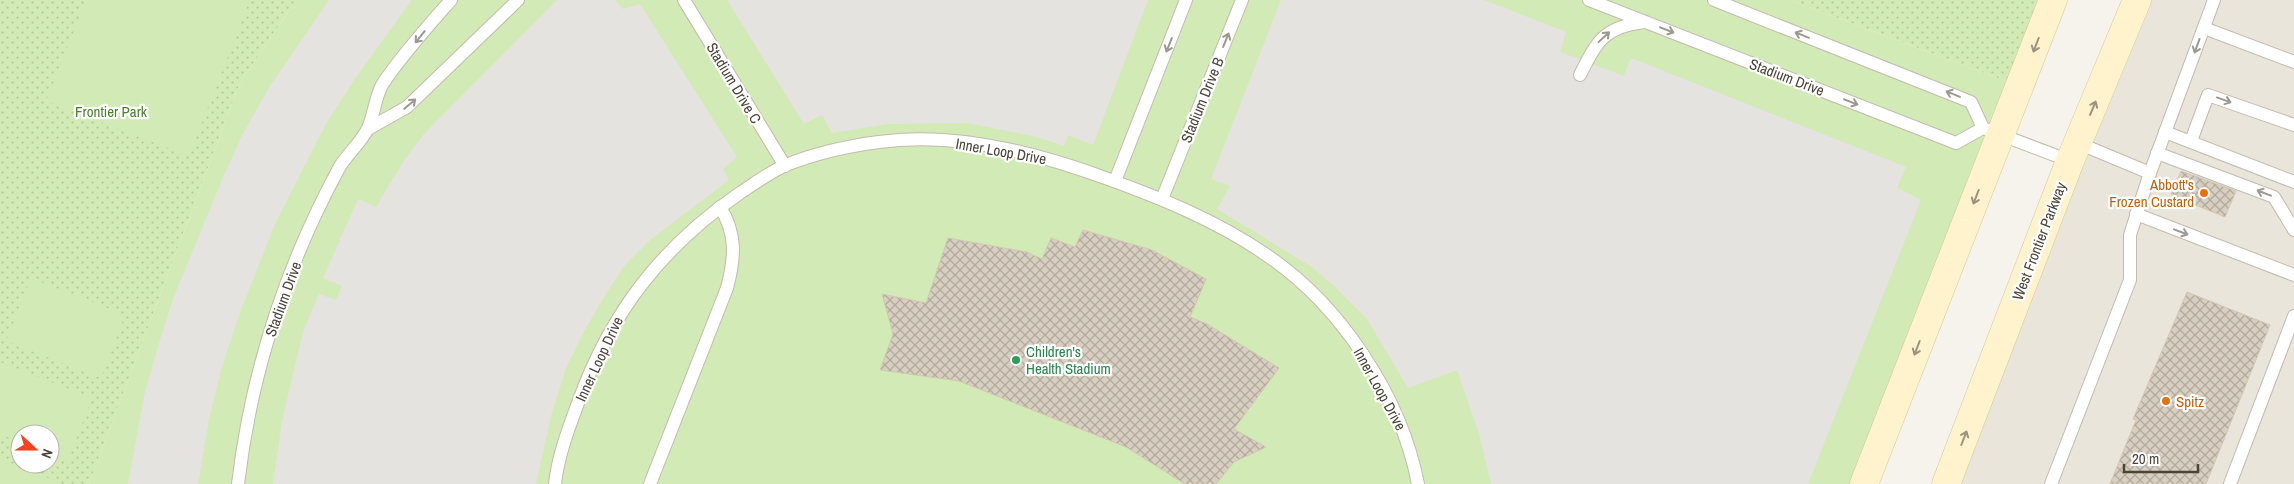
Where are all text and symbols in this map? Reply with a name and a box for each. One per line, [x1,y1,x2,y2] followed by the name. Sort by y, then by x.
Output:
[1659,26,1674,36] one-way arrow
[1794,29,1809,38] one-way arrow
[414,30,425,43] one-way arrow
[1597,31,1610,43] one-way arrow
[1221,33,1231,48] one-way arrow
[1163,37,1173,52] one-way arrow
[2192,37,2201,53] one-way arrow
[2030,38,2039,53] one-way arrow
[702,39,766,127] street label: Stadium Drive C
[1747,53,1828,101] street label: Stadium Drive
[1175,54,1229,146] street label: Stadium Drive B
[1946,89,1961,99] one-way arrow
[2216,96,2232,105] one-way arrow
[1843,98,1858,107] one-way arrow
[403,99,416,110] one-way arrow
[75,101,148,122] park label: Frontier Park
[2088,101,2098,116] one-way arrow
[954,133,1048,169] street label: Inner Loop Drive
[2109,174,2194,212] place label: Abbott's Frozen Custard
[2007,178,2071,303] street label: West Frontier Parkway
[2198,187,2210,199] marker: Abbott's Frozen Custard
[2257,188,2273,197] one-way arrow
[1971,189,1981,204] one-way arrow
[2173,228,2188,237] one-way arrow
[260,258,306,340] street label: Stadium Drive
[570,313,628,405] street label: Inner Loop Drive
[1912,340,1921,355] one-way arrow
[1026,341,1111,379] place label: Children's Health Stadium
[1349,344,1411,434] street label: Inner Loop Drive
[1010,354,1022,366] marker: Children's Health Stadium
[2176,391,2204,412] place label: Spitz
[2160,395,2172,407] marker: Spitz
[10,424,60,474] north arrow
[1960,431,1969,447] one-way arrow
[2124,442,2198,474] scale bar
[37,447,57,461] text: N
[2132,448,2159,469] text: 20 m

